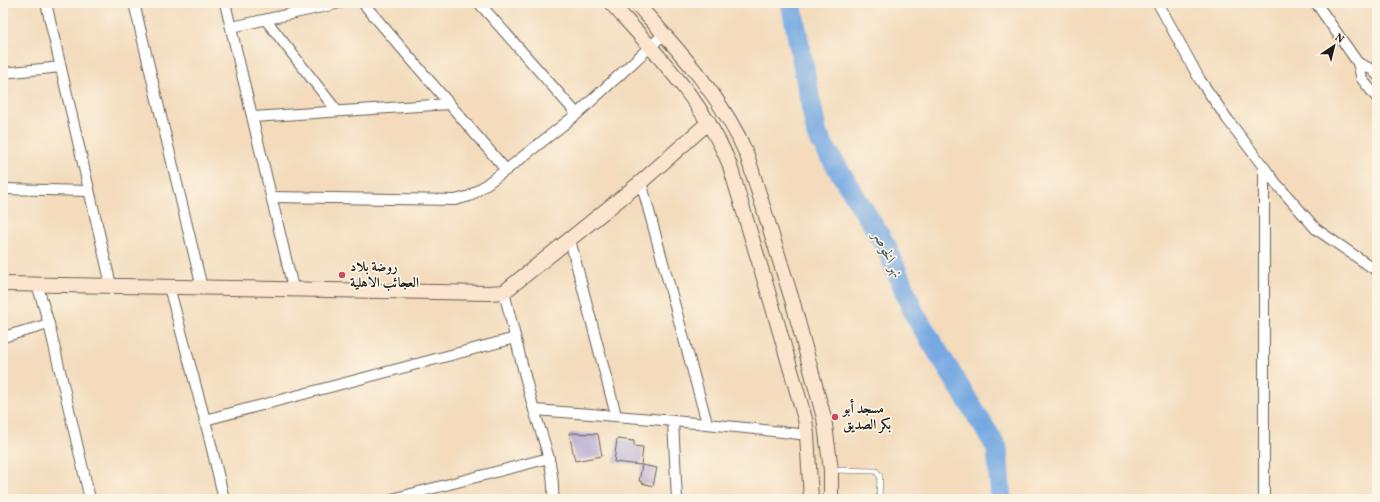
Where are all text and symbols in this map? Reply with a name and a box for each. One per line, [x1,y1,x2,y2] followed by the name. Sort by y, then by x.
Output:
[1314,26,1354,66] north arrow
[1331,31,1346,47] text: N
[866,227,907,282] water label: نهر الخوصر
[350,258,419,293] place label: روضة بلاد العجائب الاهلية
[337,270,347,280] marker: روضة بلاد العجائب الاهلية
[841,398,891,435] place label: مسجد أبو بكر الصديق
[830,412,840,422] marker: مسجد أبو بكر الصديق

